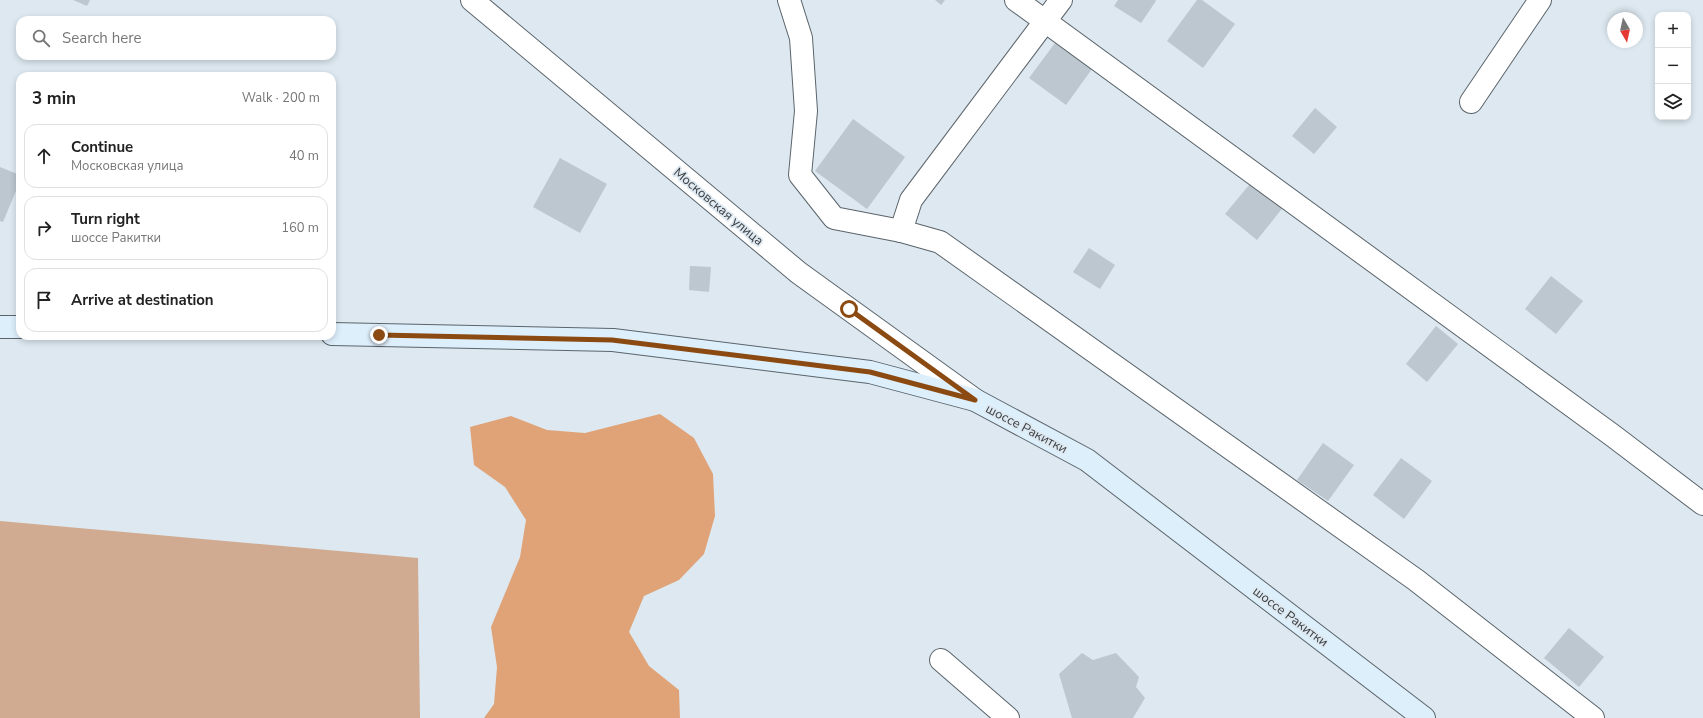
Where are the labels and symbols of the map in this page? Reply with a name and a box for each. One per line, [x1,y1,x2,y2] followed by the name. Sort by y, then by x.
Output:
[1607,12,1643,48] north arrow
[669,164,767,250] street label: Московская улица
[840,300,858,318] route start
[370,326,388,344] route end
[983,400,1071,458] street label: шоссе Ракитки
[1249,582,1332,651] street label: шоссе Ракитки

